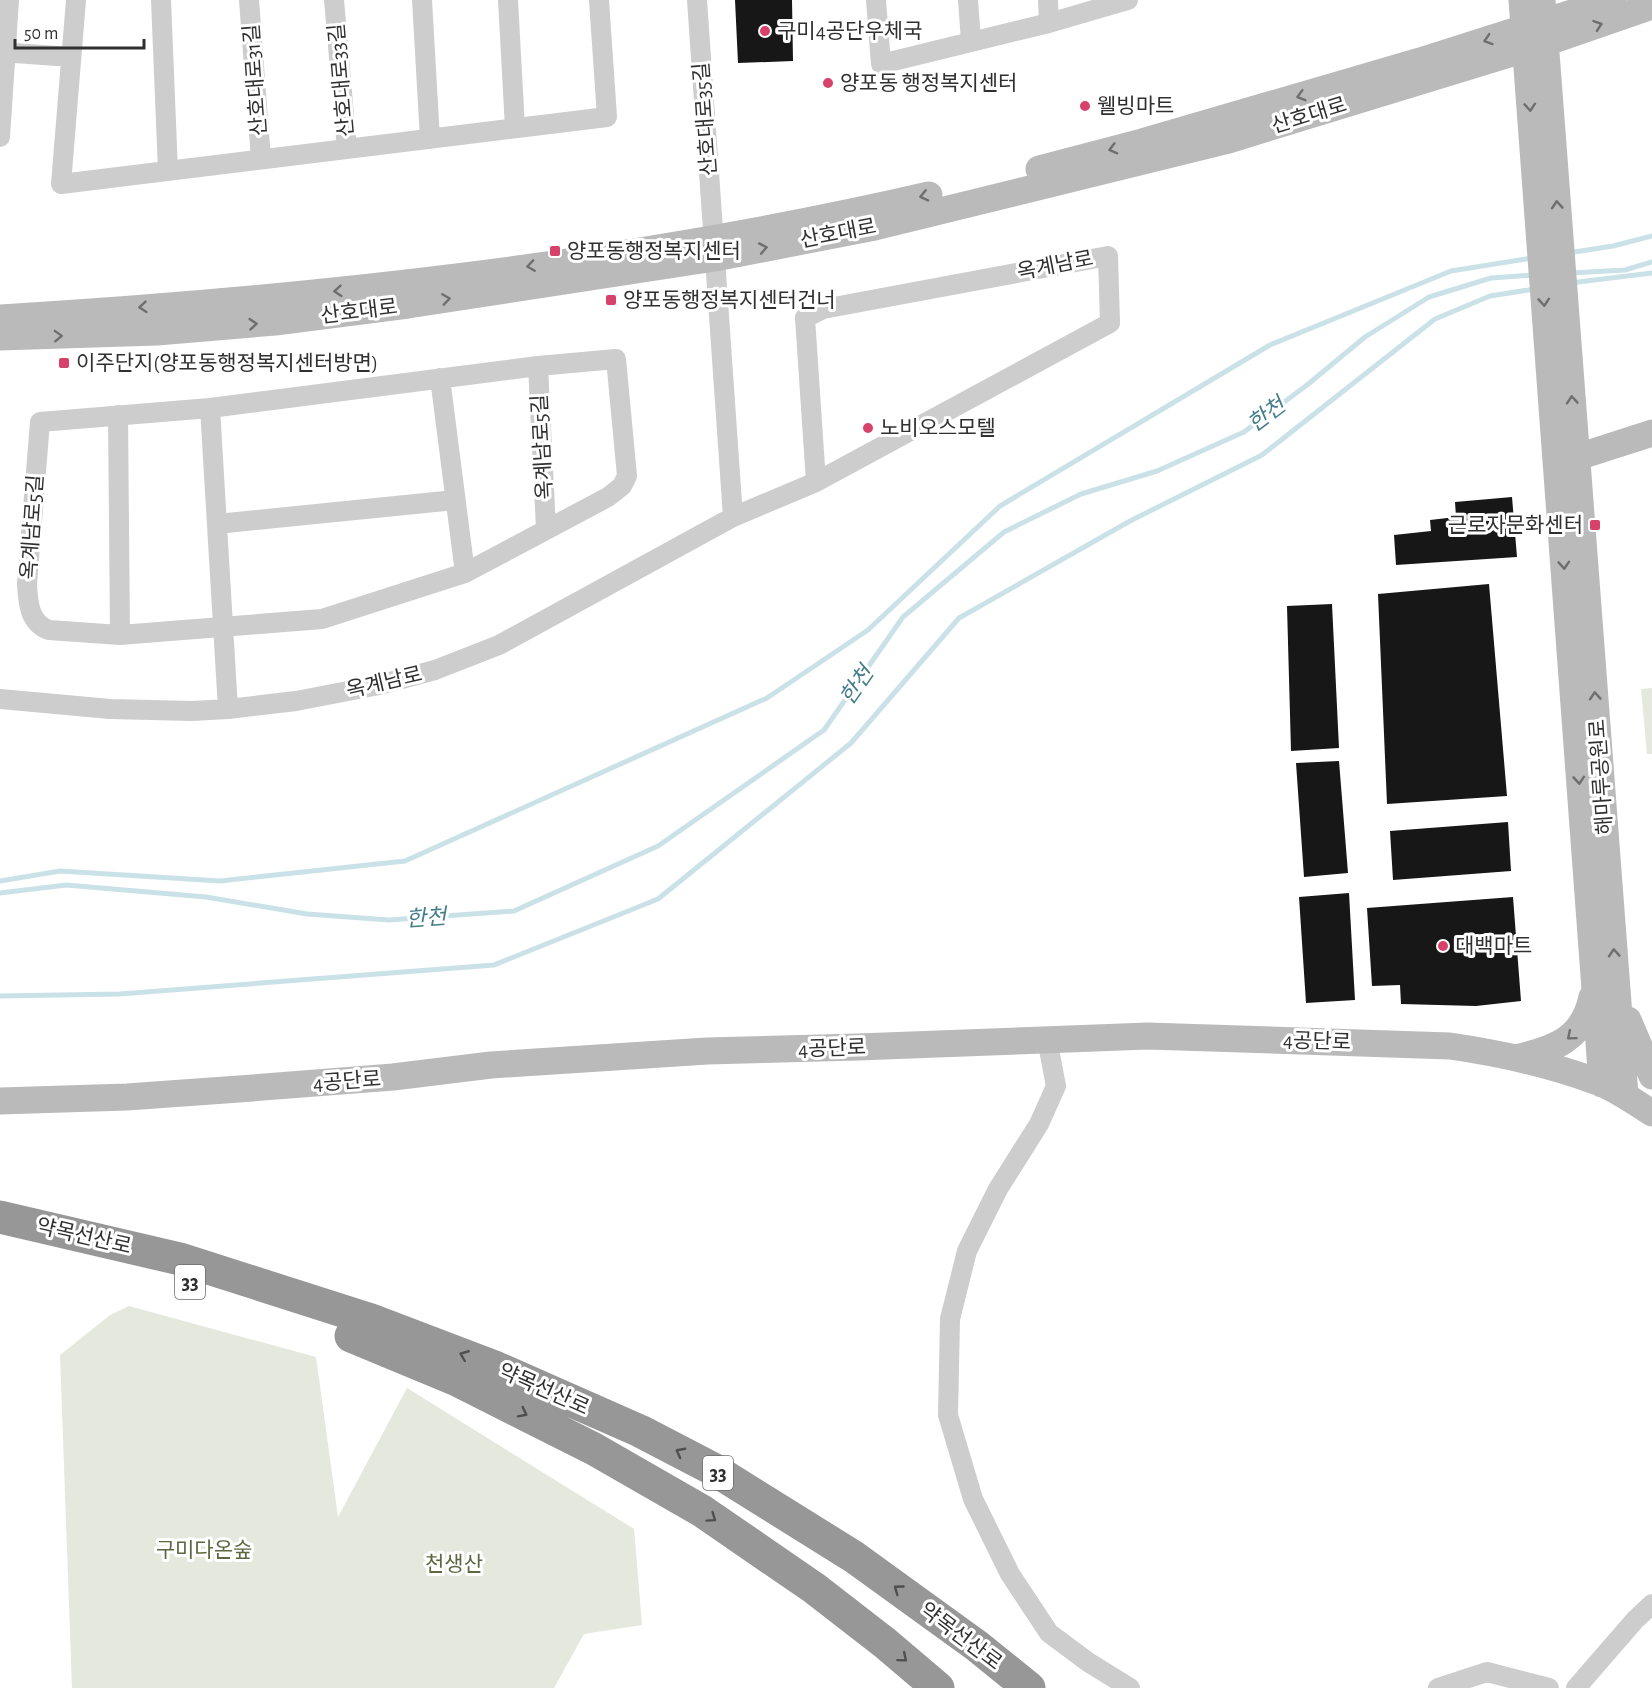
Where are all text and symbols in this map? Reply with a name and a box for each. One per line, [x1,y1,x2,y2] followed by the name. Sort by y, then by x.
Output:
[15,12,144,50] scale bar
[1592,19,1603,32] one-way arrow
[777,20,922,42] place label: 구미4공단우체국
[325,22,357,138] street label: 산호대로33길
[240,23,270,137] street label: 산호대로31길
[758,24,772,38] marker: 구미4공단우체국
[24,25,58,43] text: 50 m
[1483,32,1494,45] one-way arrow
[690,61,720,177] street label: 산호대로35길
[840,72,1017,94] place label: 양포동 행정복지센터
[821,76,835,90] marker: 양포동 행정복지센터
[1296,89,1307,101] one-way arrow
[1269,93,1349,137] street label: 산호대로
[1097,95,1174,117] place label: 웰빙마트
[1078,99,1092,113] marker: 웰빙마트
[1523,103,1536,112] one-way arrow
[1108,142,1118,155] one-way arrow
[919,189,929,202] one-way arrow
[1551,201,1564,210] one-way arrow
[798,215,878,251] street label: 산호대로
[567,240,741,262] place label: 양포동행정복지센터
[758,242,768,255] one-way arrow
[548,244,562,258] marker: 양포동행정복지센터
[1015,247,1095,283] street label: 옥계남로
[526,259,536,272] one-way arrow
[333,284,342,297] one-way arrow
[623,289,836,311] place label: 양포동행정복지센터건너
[604,293,618,307] marker: 양포동행정복지센터건너
[442,294,451,306] one-way arrow
[319,295,399,327] street label: 산호대로
[1538,297,1551,306] one-way arrow
[139,301,148,314] one-way arrow
[248,318,258,331] one-way arrow
[54,330,63,343] one-way arrow
[76,352,378,374] place label: 이주단지(양포동행정복지센터방면)
[57,356,71,370] marker: 이주단지(양포동행정복지센터방면)
[1243,391,1292,436] water label: 한천
[528,394,556,500] street label: 옥계남로5길
[1566,395,1579,404] one-way arrow
[880,417,996,439] place label: 노비오스모텔
[861,421,875,435] marker: 노비오스모텔
[17,474,47,580] street label: 옥계남로5길
[1448,514,1583,536] place label: 근로자문화센터
[1588,518,1602,532] marker: 근로자문화센터
[1557,560,1570,569] one-way arrow
[835,660,879,708] water label: 한천
[344,663,424,701] street label: 옥계남로
[1588,692,1601,701] one-way arrow
[1586,718,1616,836] street label: 해마루공원로
[1573,775,1586,784] one-way arrow
[405,904,450,930] water label: 한천
[1455,935,1532,957] place label: 대백마트
[1436,939,1450,953] marker: 대백마트
[1608,949,1621,958] one-way arrow
[1567,1028,1578,1039] one-way arrow
[1283,1029,1351,1053] street label: 4공단로
[798,1036,866,1060] street label: 4공단로
[312,1068,382,1094] street label: 4공단로
[34,1214,134,1258] street label: 약목선산로
[175,1265,205,1299] road number: 33
[459,1350,470,1362] one-way arrow
[495,1359,593,1419] street label: 약목선산로
[517,1406,528,1417] one-way arrow
[676,1448,686,1459] one-way arrow
[703,1456,733,1490] road number: 33
[705,1511,716,1522] one-way arrow
[156,1539,252,1561] park label: 구미다온숲
[425,1553,483,1575] park label: 천생산
[894,1585,905,1596] one-way arrow
[916,1598,1006,1674] street label: 약목선산로
[896,1651,907,1662] one-way arrow

